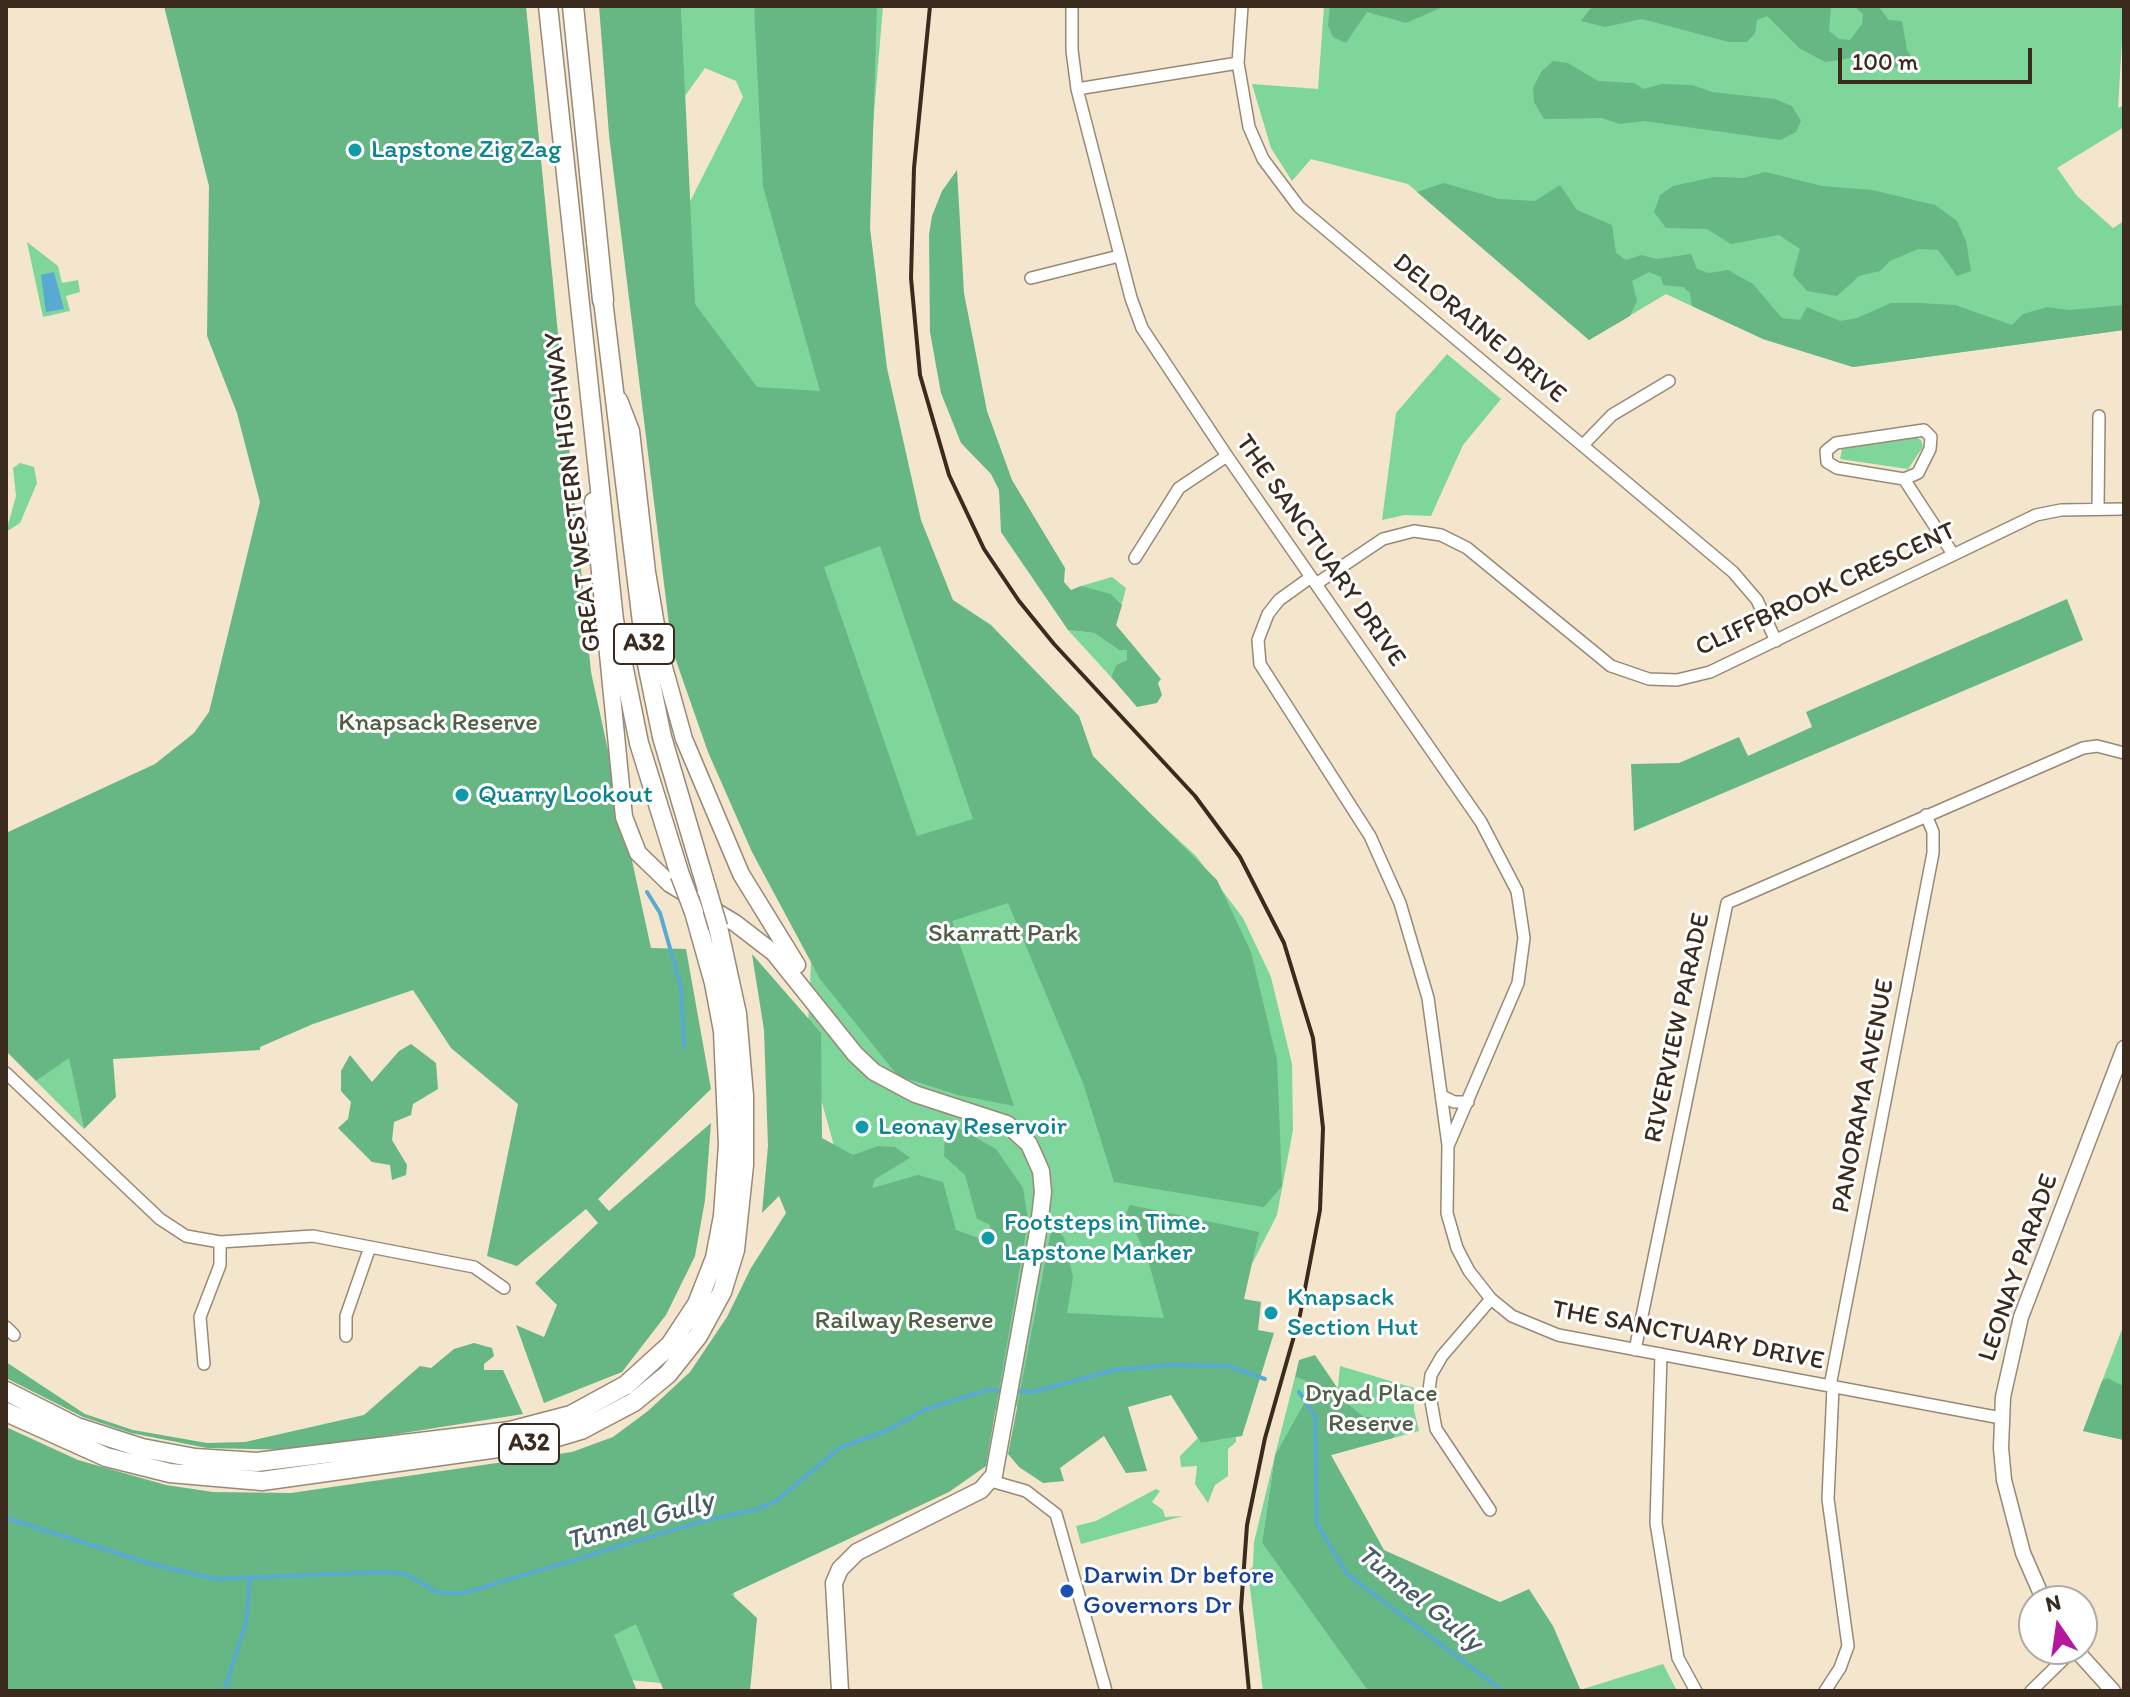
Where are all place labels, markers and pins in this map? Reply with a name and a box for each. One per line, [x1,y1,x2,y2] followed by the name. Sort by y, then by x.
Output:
[371,134,561,166] place label: Lapstone Zig Zag
[346,141,364,159] marker: Lapstone Zig Zag
[478,779,653,811] place label: Quarry Lookout
[453,786,471,804] marker: Quarry Lookout
[878,1111,1067,1143] place label: Leonay Reservoir
[853,1118,871,1136] marker: Leonay Reservoir
[1004,1207,1207,1268] place label: Footsteps in Time. Lapstone Marker
[979,1229,997,1247] marker: Footsteps in Time. Lapstone Marker
[1287,1282,1419,1344] place label: Knapsack Section Hut
[1262,1304,1280,1322] marker: Knapsack Section Hut
[1083,1560,1274,1622] place label: Darwin Dr before Governors Dr
[1058,1582,1076,1600] marker: Darwin Dr before Governors Dr

